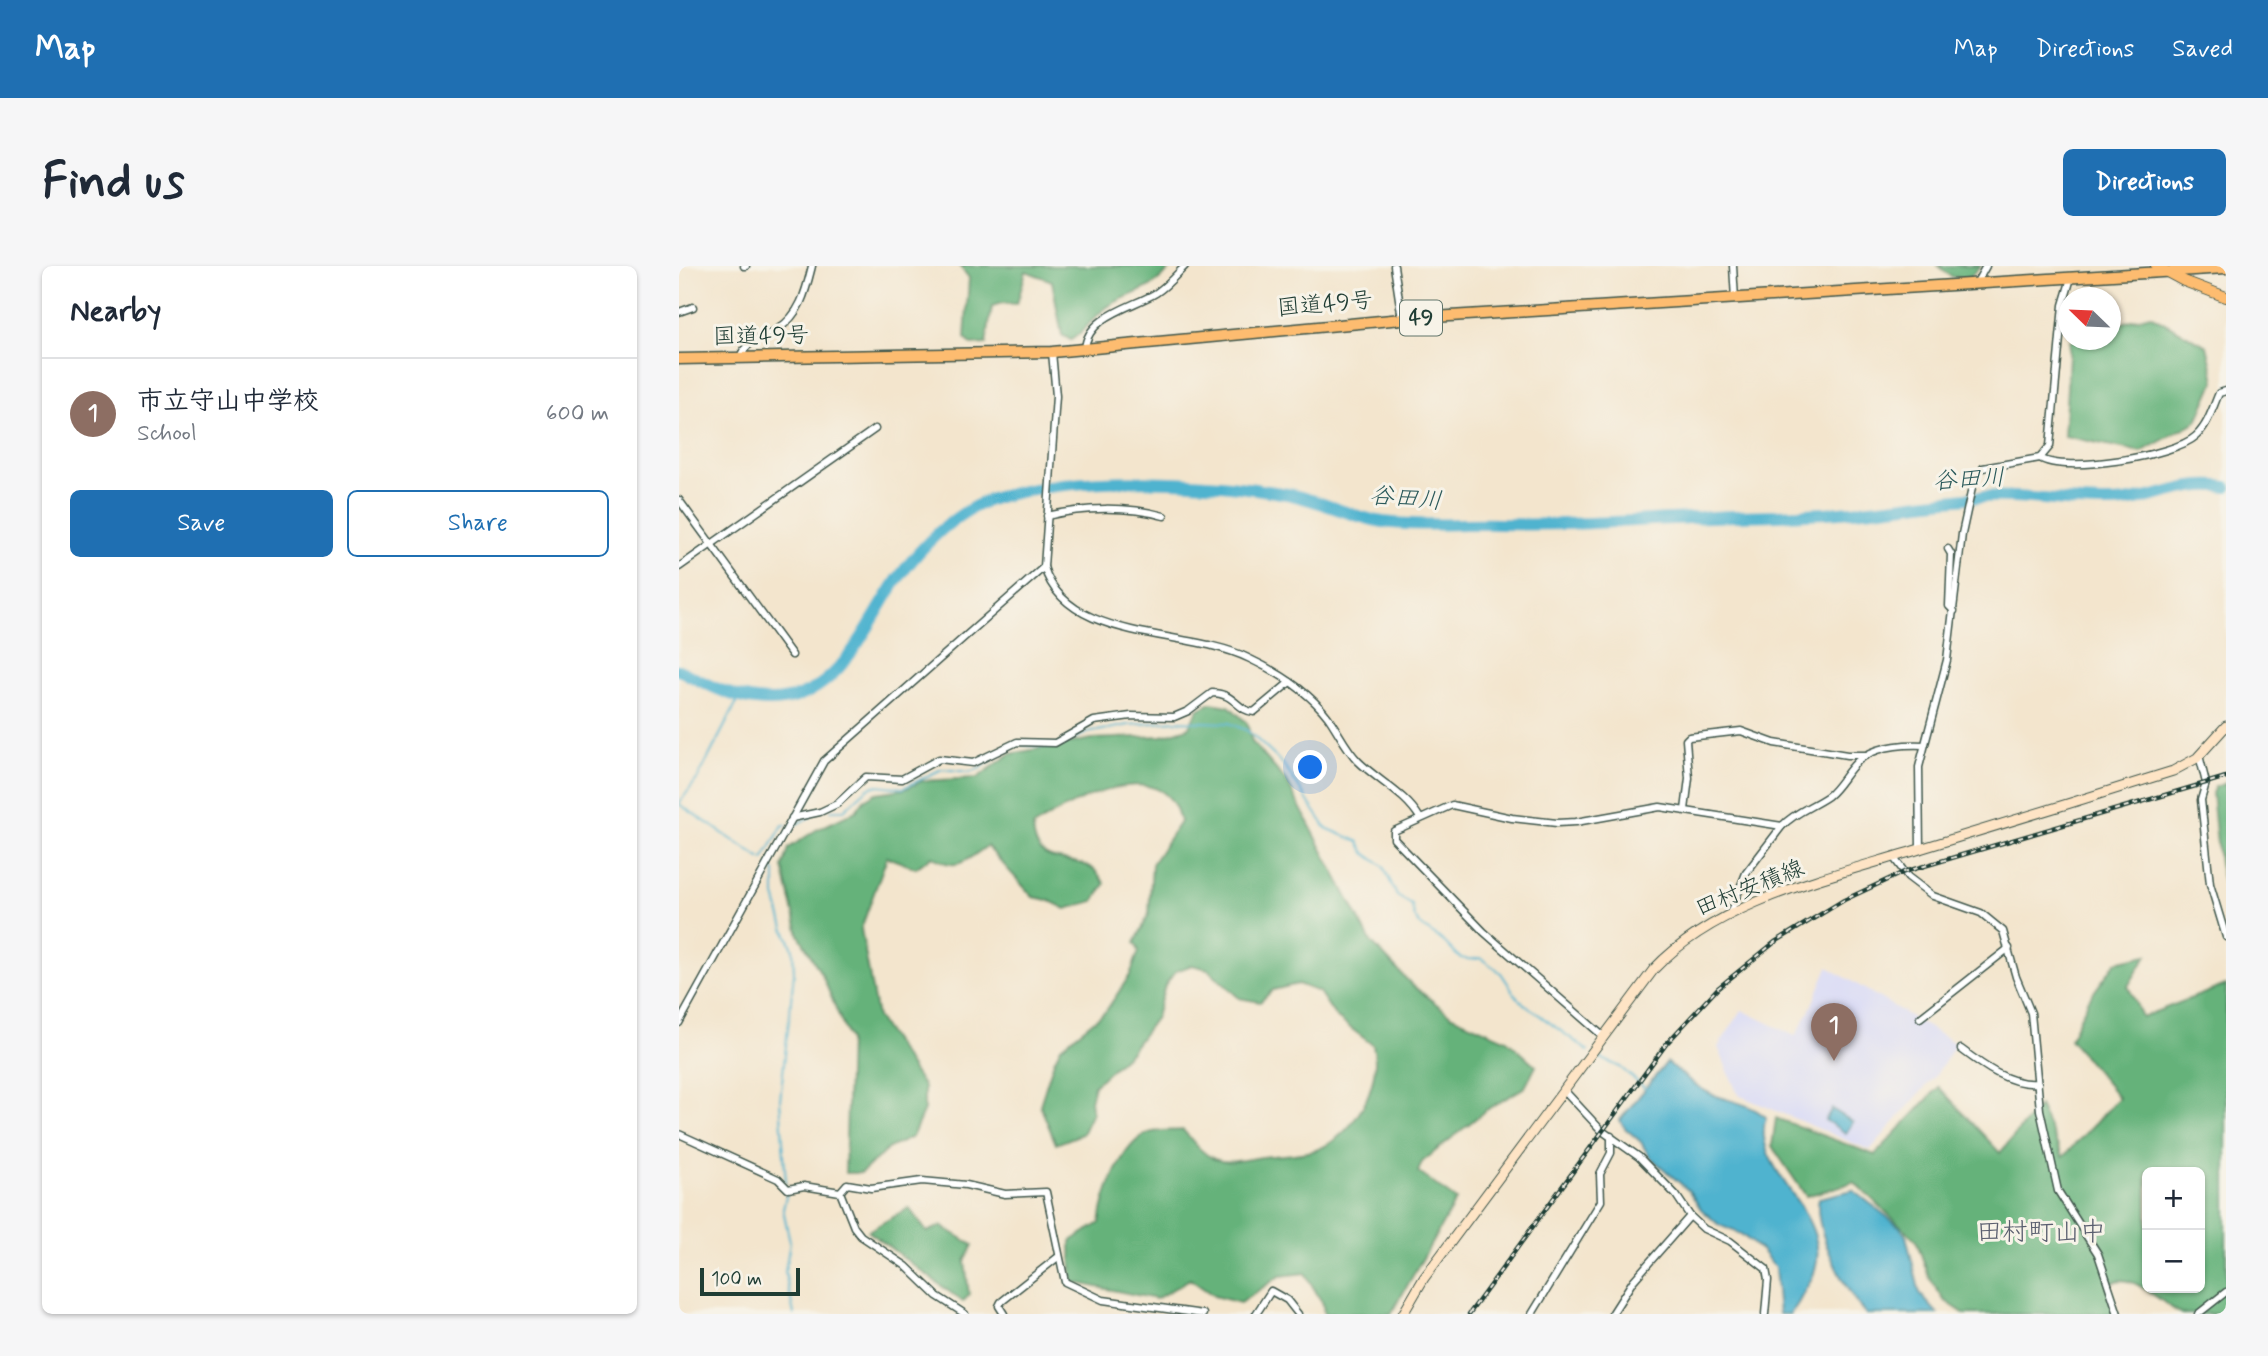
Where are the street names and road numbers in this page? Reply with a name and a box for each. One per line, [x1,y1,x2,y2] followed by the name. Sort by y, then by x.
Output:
[1276,286,1374,324] street label: 国道49号
[1400,300,1442,336] road number: 49
[713,321,809,353] street label: 国道49号
[1691,854,1809,924] street label: 田村安積線

